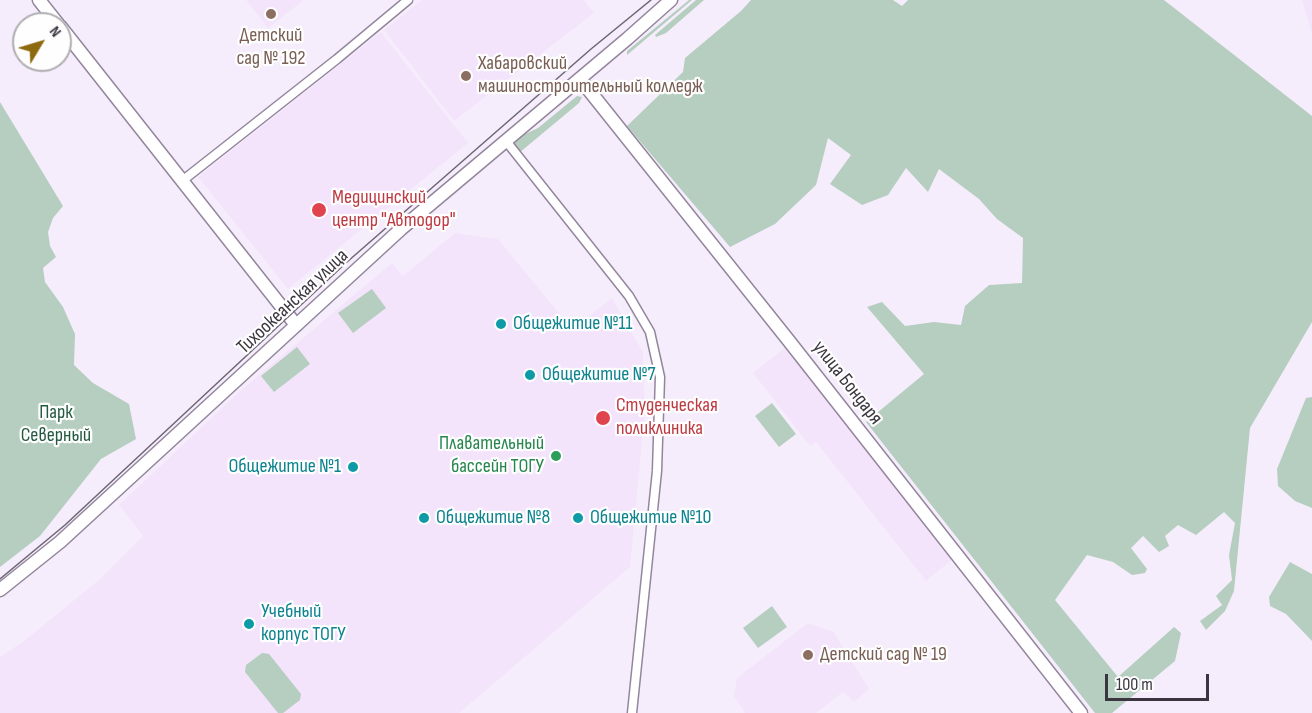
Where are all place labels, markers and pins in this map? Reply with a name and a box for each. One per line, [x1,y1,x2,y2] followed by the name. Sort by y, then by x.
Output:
[264,7,278,21] marker: Детский сад № 192
[236,24,306,71] place label: Детский сад № 192
[478,52,703,99] place label: Хабаровский машиностроительный колледж
[459,69,473,83] marker: Хабаровский машиностроительный колледж
[332,186,456,233] place label: Медицинский центр "Автодор"
[310,201,328,219] marker: Медицинский центр "Автодор"
[513,312,633,336] place label: Общежитие №11
[494,317,508,331] marker: Общежитие №11
[542,363,656,387] place label: Общежитие №7
[523,368,537,382] marker: Общежитие №7
[616,394,718,441] place label: Студенческая поликлиника
[594,409,612,427] marker: Студенческая поликлиника
[439,432,544,479] place label: Плавательный бассейн ТОГУ
[549,449,563,463] marker: Плавательный бассейн ТОГУ
[228,455,341,479] place label: Общежитие №1
[346,460,360,474] marker: Общежитие №1
[436,506,550,530] place label: Общежитие №8
[590,506,711,530] place label: Общежитие №10
[417,511,431,525] marker: Общежитие №8
[571,511,585,525] marker: Общежитие №10
[261,600,346,647] place label: Учебный корпус ТОГУ
[242,617,256,631] marker: Учебный корпус ТОГУ
[820,643,947,667] place label: Детский сад № 19
[801,648,815,662] marker: Детский сад № 19

